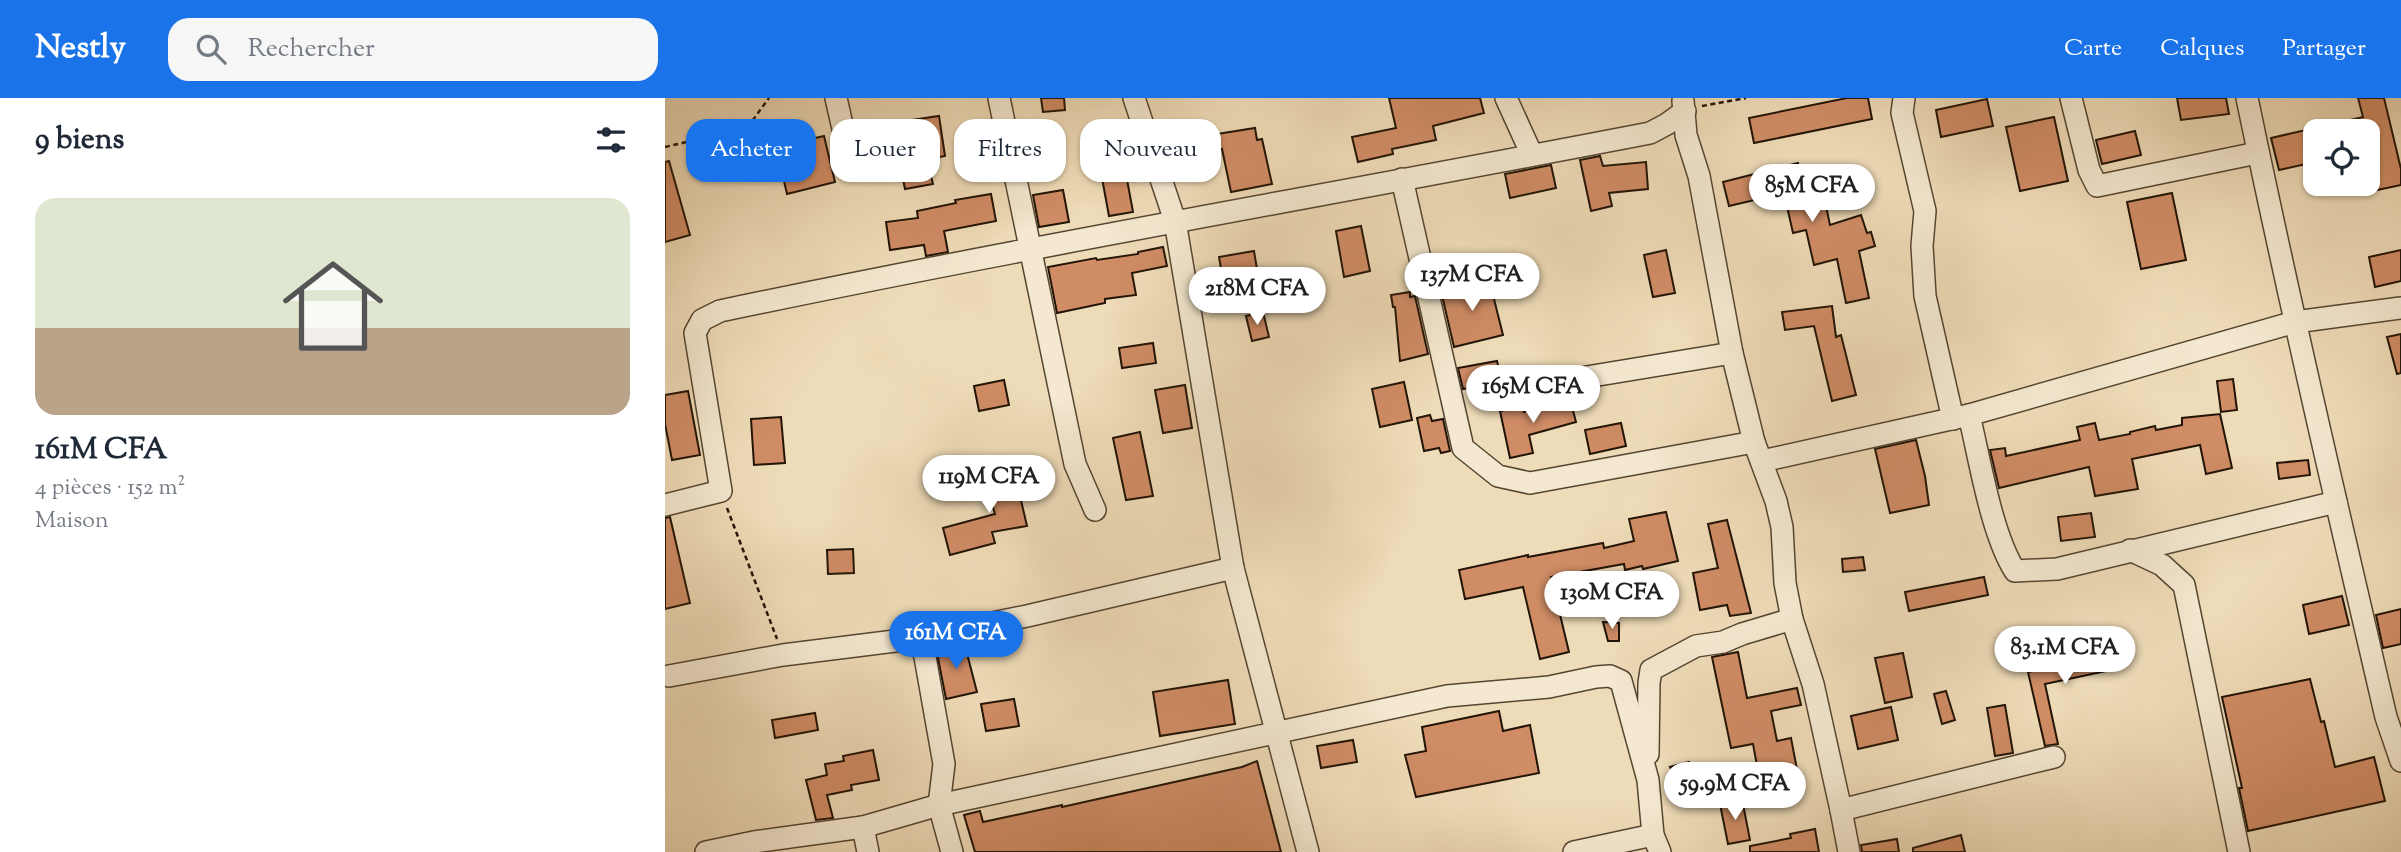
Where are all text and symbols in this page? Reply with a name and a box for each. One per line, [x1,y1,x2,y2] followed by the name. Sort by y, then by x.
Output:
[168,18,658,81] search box
[35,25,126,73] text: Nestly
[192,30,230,68] icon: search
[248,31,375,68] text: Rechercher
[2064,32,2122,66] text: Carte
[2160,32,2244,66] text: Calques
[2282,32,2366,66] text: Partager
[35,119,124,162] text: 9 biens
[686,119,816,182] chip: Acheter
[830,119,940,182] chip: Louer
[954,119,1066,182] chip: Filtres
[1080,119,1221,182] chip: Nouveau
[2303,119,2380,196] map controls
[2303,119,2380,196] button: locate
[592,121,630,159] icon: filters
[1747,164,1877,224] pin: 85M CFA
[1765,170,1859,203] text: 85M CFA
[270,243,396,369] icon: home
[1400,254,1544,313] pin: 137M CFA
[1421,259,1523,292] text: 137M CFA
[1185,268,1329,327] pin: 218M CFA
[1205,273,1309,306] text: 218M CFA
[1461,366,1605,425] pin: 165M CFA
[1482,371,1584,404] text: 165M CFA
[35,429,167,472] text: 161M CFA
[917,456,1061,515] pin: 119M CFA
[938,461,1040,494] text: 119M CFA
[35,472,185,505] text: 4 pièces · 152 m²
[35,505,109,538] text: Maison
[1540,572,1684,631] pin: 130M CFA
[1560,577,1664,610] text: 130M CFA
[884,612,1028,671] pin: 161M CFA
[905,617,1007,650] text: 161M CFA
[1985,626,2145,686] pin: 83.1M CFA
[2010,632,2120,665] text: 83.1M CFA
[1655,762,1815,822] pin: 59.9M CFA
[1680,768,1790,801] text: 59.9M CFA

